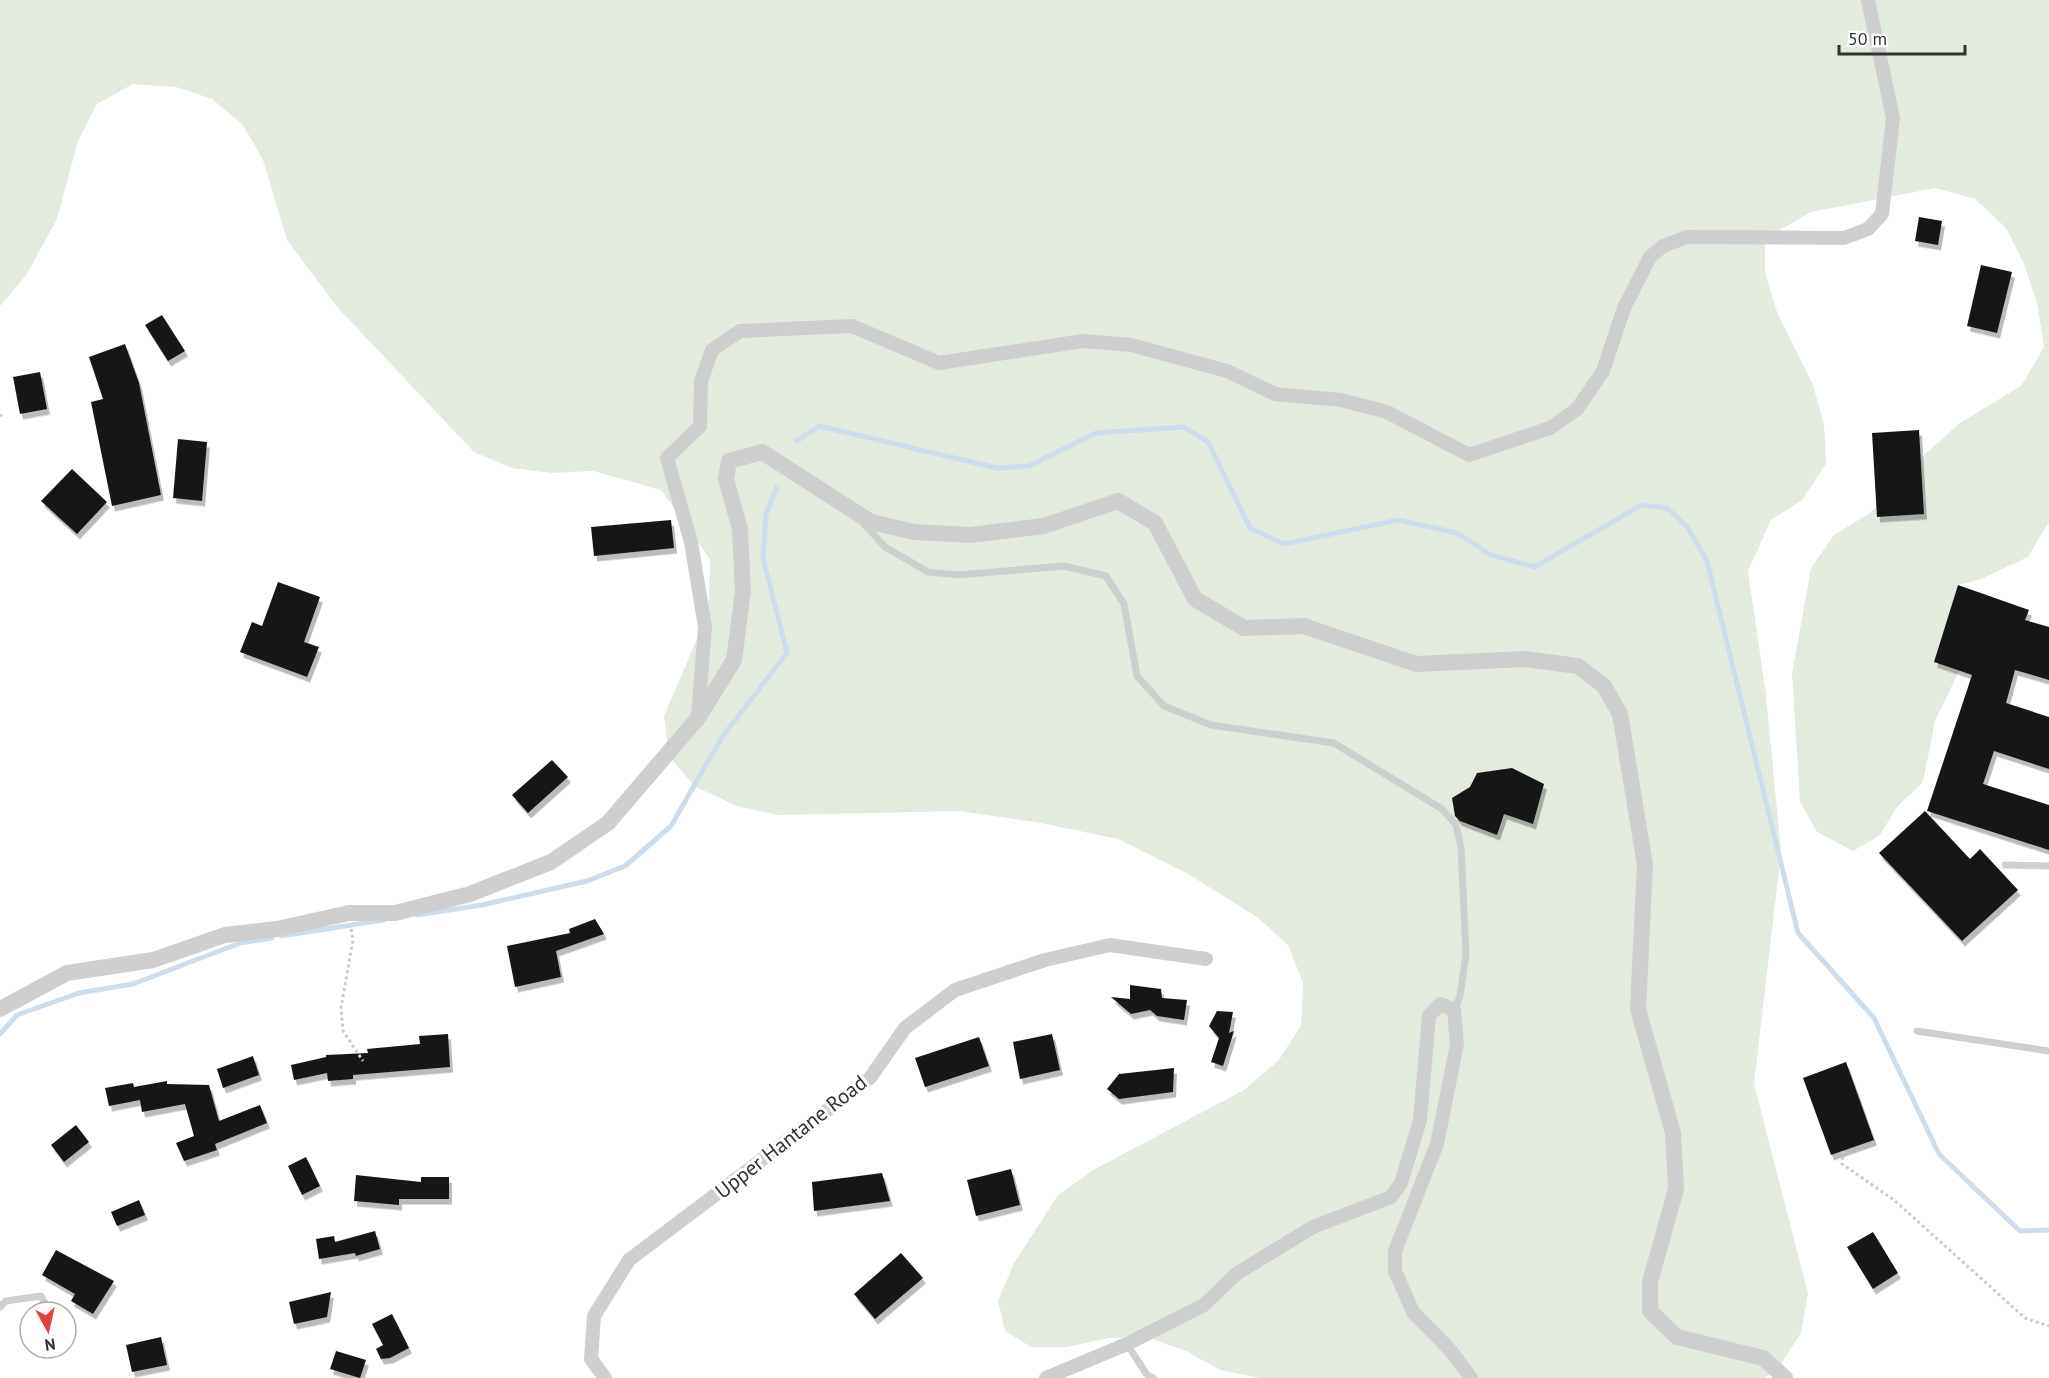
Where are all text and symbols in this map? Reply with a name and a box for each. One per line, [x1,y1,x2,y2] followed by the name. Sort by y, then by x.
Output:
[1839,18,1965,56] scale bar
[1848,27,1887,50] text: 50 m
[709,1069,872,1204] street label: Upper Hantane Road
[18,1300,78,1360] north arrow
[43,1334,57,1355] text: N

